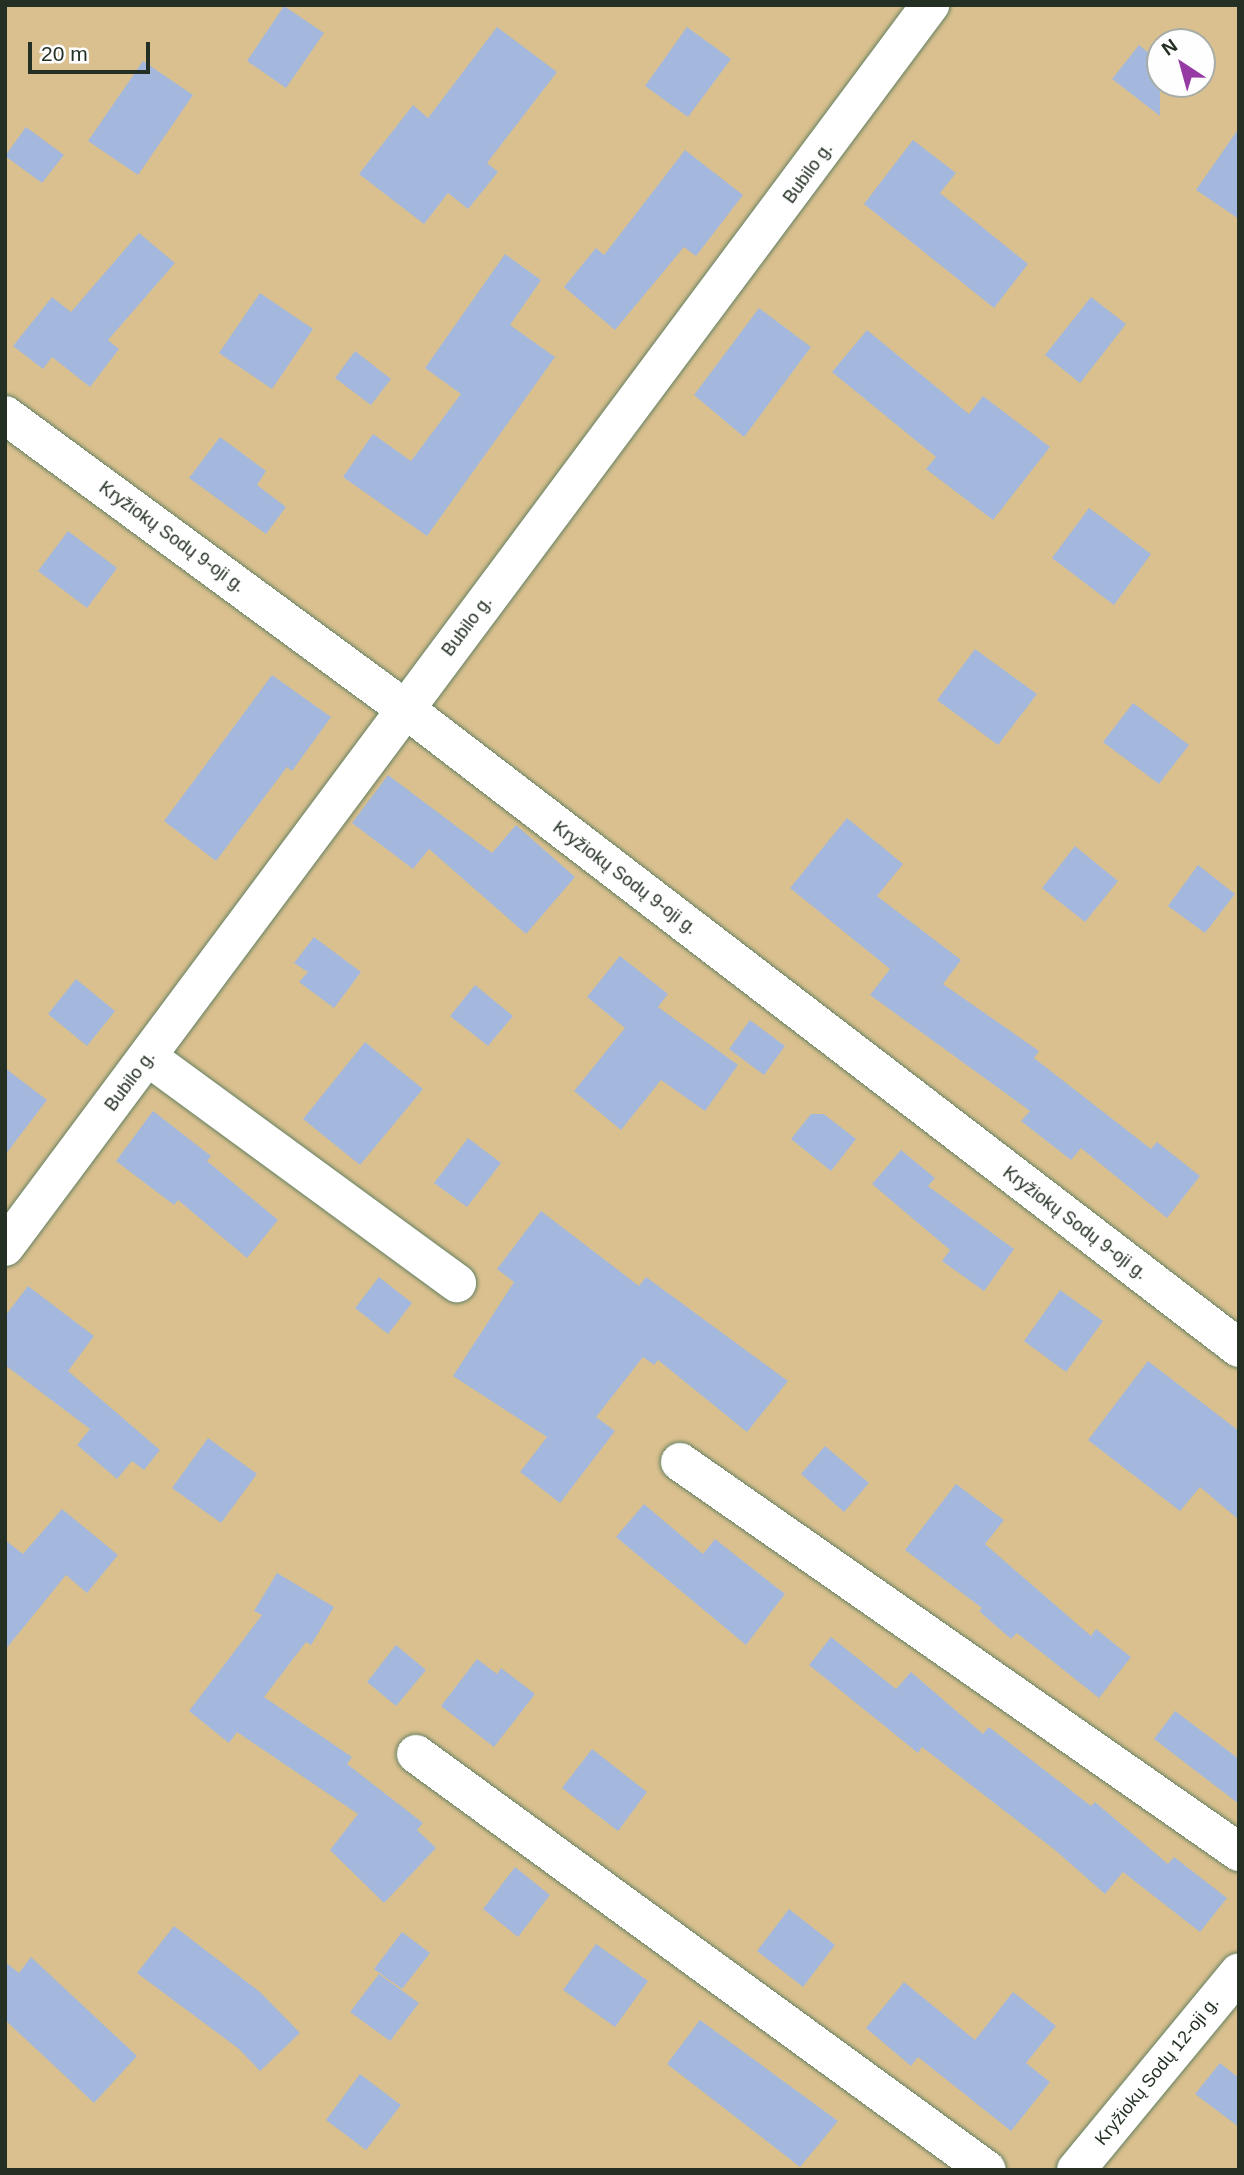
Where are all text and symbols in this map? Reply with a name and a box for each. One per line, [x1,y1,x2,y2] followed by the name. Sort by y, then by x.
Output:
[32,28,154,72] scale bar
[1146,28,1216,98] north arrow
[1158,35,1181,60] text: N
[41,42,88,65] text: 20 m
[779,138,837,208] street label: Bubilo g.
[95,477,249,597] street label: Kryžiokų Sodų 9-oji g.
[437,592,497,660] street label: Bubilo g.
[549,817,701,939] street label: Kryžiokų Sodų 9-oji g.
[100,1047,160,1115] street label: Bubilo g.
[999,1162,1151,1284] street label: Kryžiokų Sodų 9-oji g.
[1090,1992,1224,2150] street label: Kryžiokų Sodų 12-oji g.

